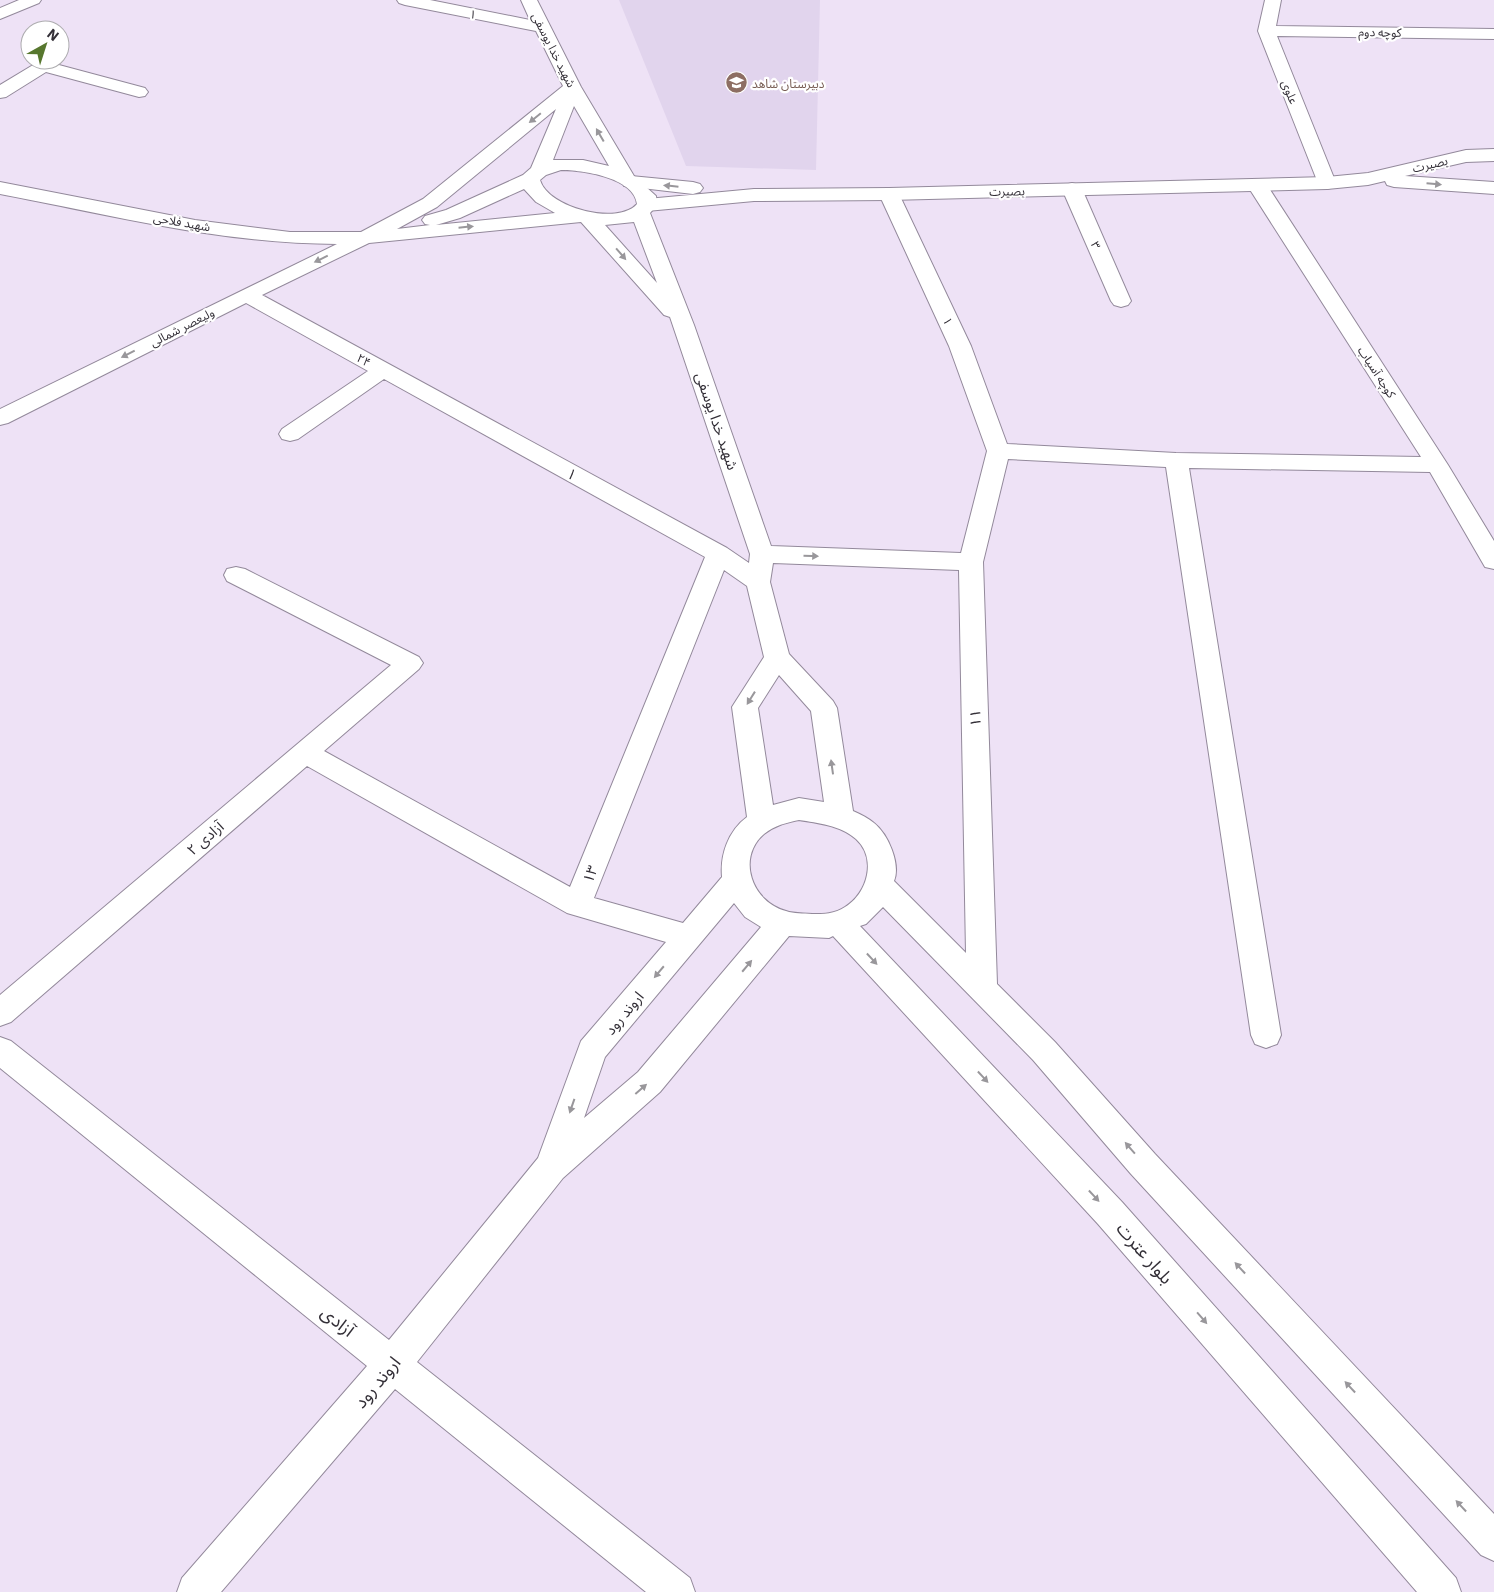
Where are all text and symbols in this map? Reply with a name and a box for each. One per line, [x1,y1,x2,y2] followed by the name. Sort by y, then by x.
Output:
[468,6,478,22] street label: ۱
[529,10,579,90] street label: شهید خدا یوسفی
[20,20,70,70] north arrow
[1358,24,1403,42] street label: کوچه دوم
[44,25,63,45] text: N
[724,71,748,95] school or university icon: دبیرستان شاهد
[752,76,825,91] place label: دبیرستان شاهد
[1278,78,1302,106] street label: علوی
[528,113,541,124] one-way arrow
[596,129,605,142] one-way arrow
[1411,153,1449,175] street label: بصیرت
[1426,181,1442,189] one-way arrow
[662,182,678,190] one-way arrow
[989,183,1025,199] street label: بصیرت
[152,210,212,234] street label: شهید فلاحی
[458,223,474,231] one-way arrow
[1088,239,1104,251] street label: ۳
[615,248,626,261] one-way arrow
[314,255,328,263] one-way arrow
[147,304,217,350] street label: ولیعصر شمالی
[940,315,956,327] street label: ۱
[1354,343,1400,402] street label: کوچه آسیاب
[121,350,136,358] one-way arrow
[354,350,374,370] street label: ۲۴
[691,370,743,473] street label: شهید خدا یوسفی
[564,464,580,484] street label: ۱
[803,552,819,560] one-way arrow
[746,691,756,704] one-way arrow
[965,709,985,727] street label: ۱۱
[828,758,836,774] one-way arrow
[183,816,228,859] street label: آزادی ۲
[578,862,602,886] street label: ۱۳
[866,952,878,964] one-way arrow
[741,959,752,972] one-way arrow
[654,965,665,978] one-way arrow
[600,987,648,1039] street label: اروند رود
[977,1071,989,1083] one-way arrow
[635,1084,647,1095] one-way arrow
[568,1099,576,1114] one-way arrow
[1124,1142,1135,1155] one-way arrow
[1088,1190,1100,1202] one-way arrow
[1112,1217,1178,1289] street label: بلوار عترت
[1234,1262,1246,1274] one-way arrow
[316,1300,360,1342] street label: آزادی
[1196,1311,1207,1324] one-way arrow
[349,1351,405,1413] street label: اروند رود
[1344,1381,1356,1393] one-way arrow
[1455,1500,1467,1512] one-way arrow

